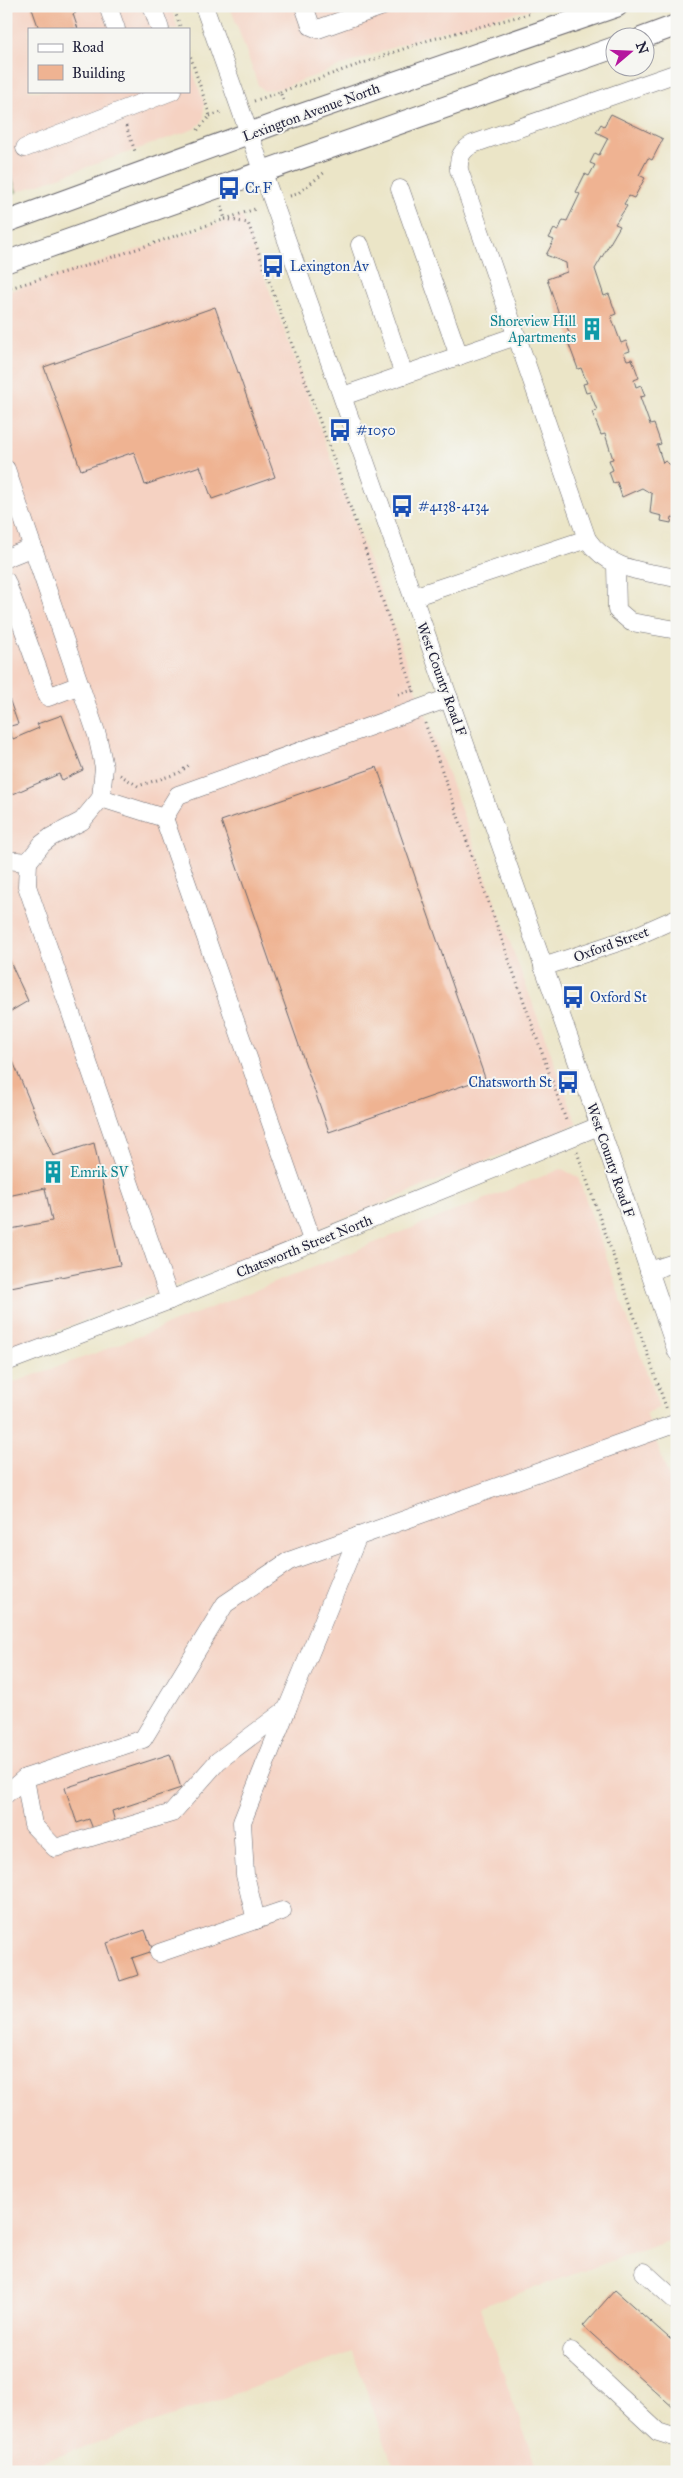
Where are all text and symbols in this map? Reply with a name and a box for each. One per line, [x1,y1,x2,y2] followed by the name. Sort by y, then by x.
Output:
[28,28,190,92] legend
[606,28,656,78] north arrow
[72,38,104,56] text: Road
[632,40,652,56] text: N
[72,64,126,82] text: Building
[240,80,382,145] street label: Lexington Avenue North
[216,175,242,201] bus stop icon: Cr F
[245,180,272,197] place label: Cr F
[260,253,286,279] bus stop icon: Lexington Av
[290,258,370,275] place label: Lexington Av
[490,313,576,346] place label: Shoreview Hill Apartments
[579,316,605,342] building icon: Shoreview Hill Apartments
[327,417,353,443] bus stop icon: #1050
[356,422,396,439] place label: #1050
[389,493,415,519] bus stop icon: #4138-4134
[418,498,490,515] place label: #4138-4134
[413,620,470,738] street label: West County Road F
[571,923,651,966] street label: Oxford Street
[560,984,586,1010] bus stop icon: Oxford St
[590,989,647,1006] place label: Oxford St
[555,1069,581,1095] bus stop icon: Chatsworth St
[469,1074,552,1091] place label: Chatsworth St
[583,1101,638,1220] street label: West County Road F
[40,1159,66,1185] building icon: Emrik SV
[70,1164,129,1181] place label: Emrik SV
[234,1211,375,1282] street label: Chatsworth Street North

